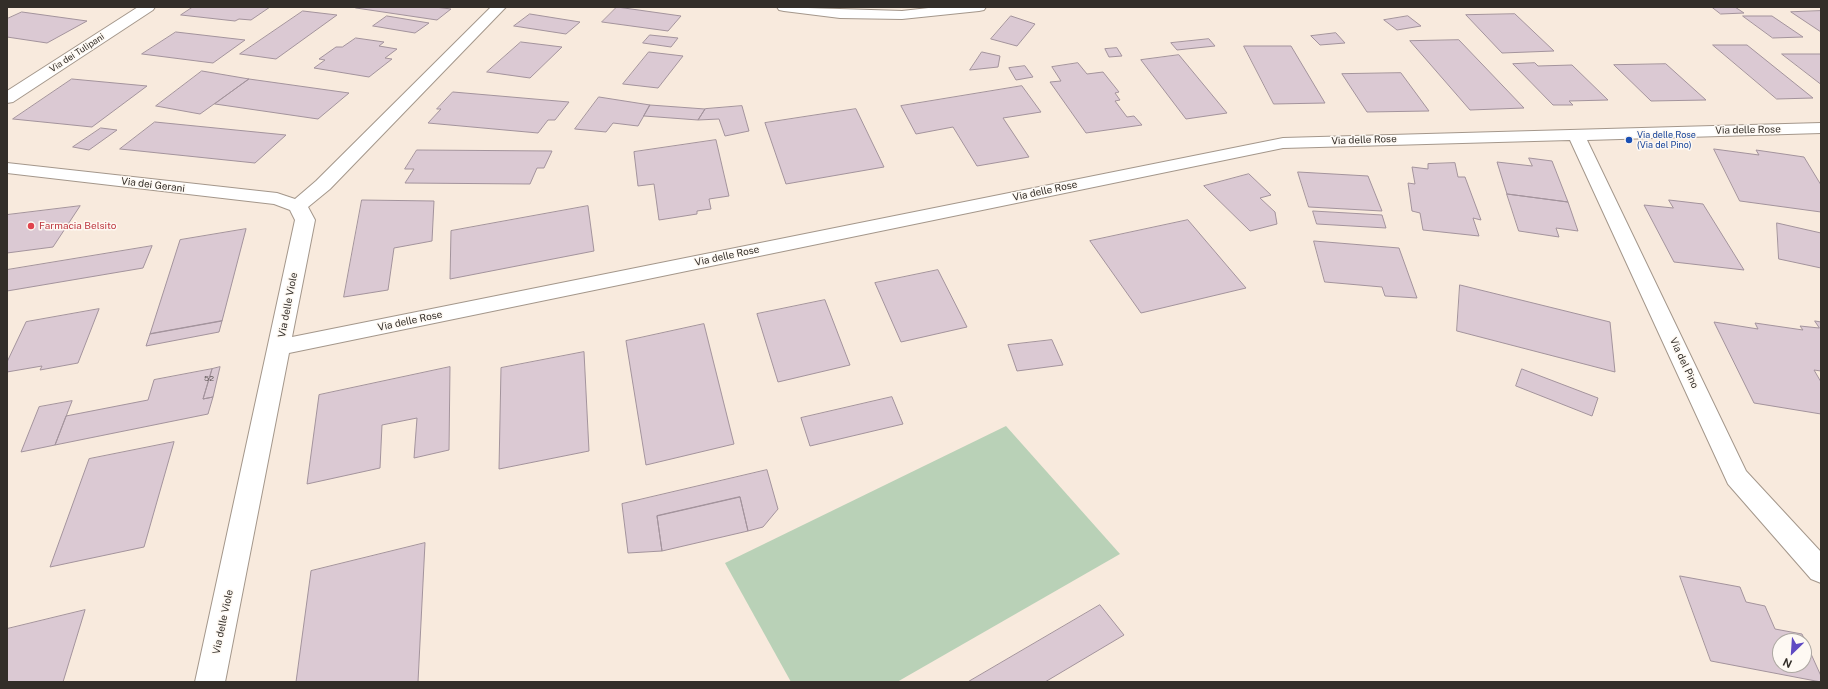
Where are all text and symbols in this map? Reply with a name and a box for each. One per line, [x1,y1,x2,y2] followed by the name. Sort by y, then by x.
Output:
[48,31,106,75] street label: Via dei Tulipani
[1715,123,1781,137] street label: Via delle Rose
[1637,130,1696,151] place label: Via delle Rose (Via del Pino)
[1331,133,1397,147] street label: Via delle Rose
[1624,135,1634,145] marker: Via delle Rose (Via del Pino)
[120,175,186,195] street label: Via dei Gerani
[1012,178,1078,204] street label: Via delle Rose
[39,220,116,232] place label: Farmacia Belsito
[26,221,36,231] marker: Farmacia Belsito
[694,243,760,269] street label: Via delle Rose
[276,272,300,338] street label: Via delle Viole
[377,308,443,334] street label: Via delle Rose
[1667,336,1701,390] street label: Via del Pino
[204,374,214,384] house number: 52
[210,589,236,655] street label: Via delle Viole
[1772,633,1812,673] north arrow
[1781,656,1794,670] text: N

